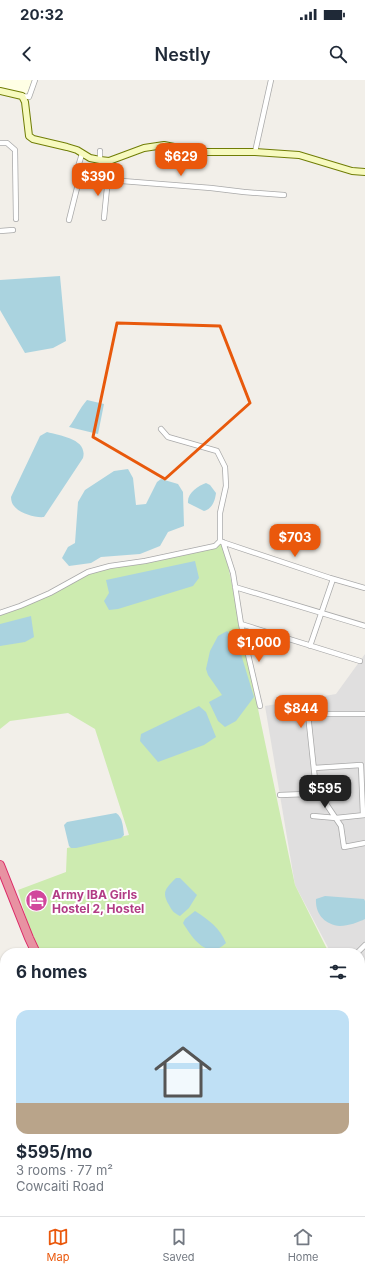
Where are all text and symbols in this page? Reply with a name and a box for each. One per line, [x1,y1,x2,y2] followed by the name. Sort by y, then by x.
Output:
[20,5,64,24] text: 20:32
[16,43,38,65] icon: back
[327,43,349,65] icon: search
[154,44,211,65] text: Nestly
[157,143,205,177] pin: $629
[164,148,198,164] text: $629
[74,163,122,197] pin: $390
[81,168,115,184] text: $390
[271,524,319,558] pin: $703
[278,529,312,545] text: $703
[226,629,292,663] pin: $1,000
[237,634,281,650] text: $1,000
[277,695,325,729] pin: $844
[284,700,318,716] text: $844
[301,775,349,809] pin: $595
[308,780,342,796] text: $595
[52,887,144,916] place label: Army IBA Girls Hostel 2, Hostel
[24,888,50,914] hotel icon: Army IBA Girls Hostel 2, Hostel
[327,961,349,983] icon: filters
[16,962,87,982] text: 6 homes
[147,1036,219,1108] icon: home
[16,1142,92,1162] text: $595/mo
[16,1162,113,1178] text: 3 rooms · 77 m²
[16,1178,104,1194] text: Cowcaiti Road
[47,1226,69,1264] tab: Map
[162,1226,195,1264] tab: Saved
[288,1226,318,1264] tab: Home

